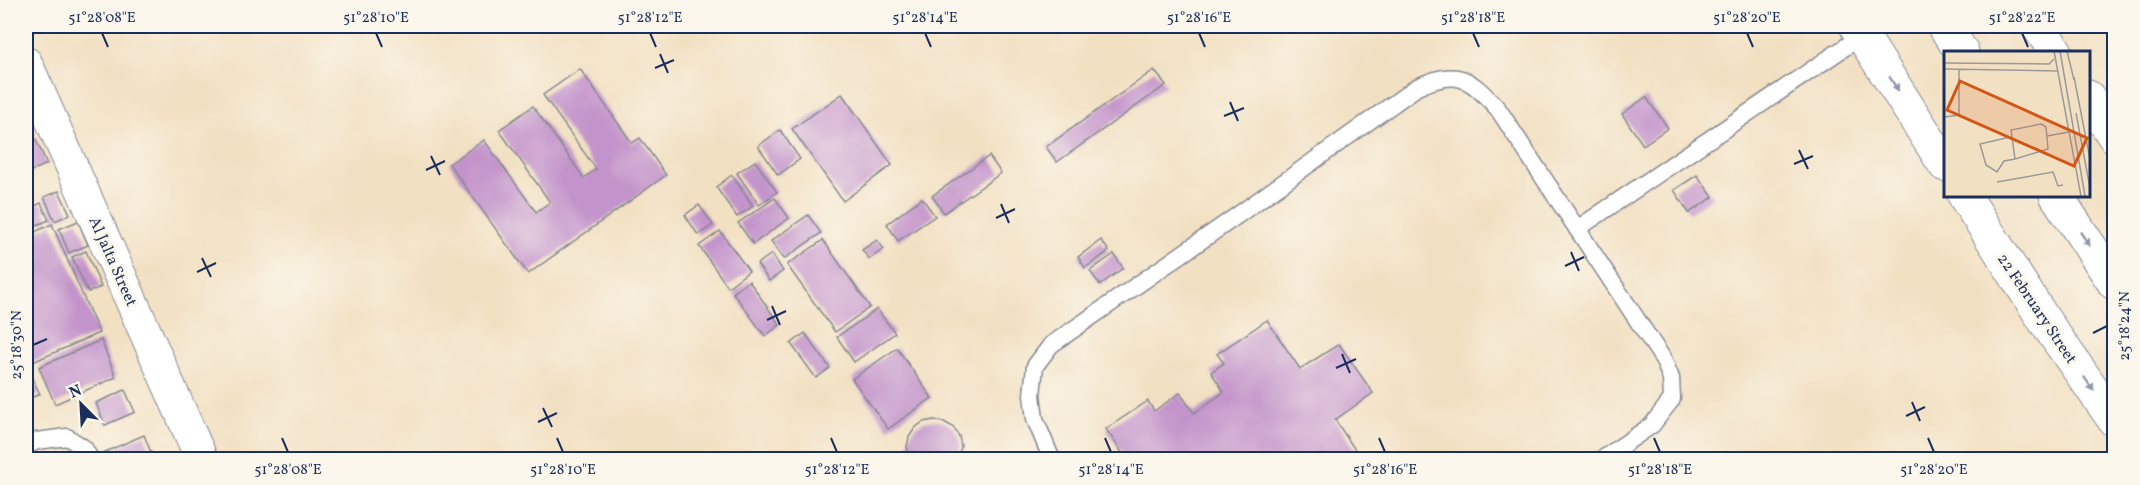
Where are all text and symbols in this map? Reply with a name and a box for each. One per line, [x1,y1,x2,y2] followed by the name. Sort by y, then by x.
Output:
[68,8,136,29] text: 51°28'08"E
[343,8,409,29] text: 51°28'10"E
[618,8,682,29] text: 51°28'12"E
[892,8,958,29] text: 51°28'14"E
[1167,8,1231,29] text: 51°28'16"E
[1441,8,1505,29] text: 51°28'18"E
[1713,8,1781,29] text: 51°28'20"E
[1989,8,2055,29] text: 51°28'22"E
[1944,51,2089,196] inset map
[1888,76,1899,93] one-way arrow
[83,213,142,310] street label: Al Jalta Street
[2080,231,2091,247] one-way arrow
[1991,250,2082,369] street label: 22 February Street
[2115,291,2136,361] text: 25°18'24"N
[7,310,28,380] text: 25°18'30"N
[51,374,111,434] north arrow
[2083,376,2094,392] one-way arrow
[66,380,86,405] text: N
[254,460,322,481] text: 51°28'08"E
[530,460,596,481] text: 51°28'10"E
[805,460,869,481] text: 51°28'12"E
[1078,460,1144,481] text: 51°28'14"E
[1353,460,1417,481] text: 51°28'16"E
[1628,460,1692,481] text: 51°28'18"E
[1900,460,1968,481] text: 51°28'20"E

